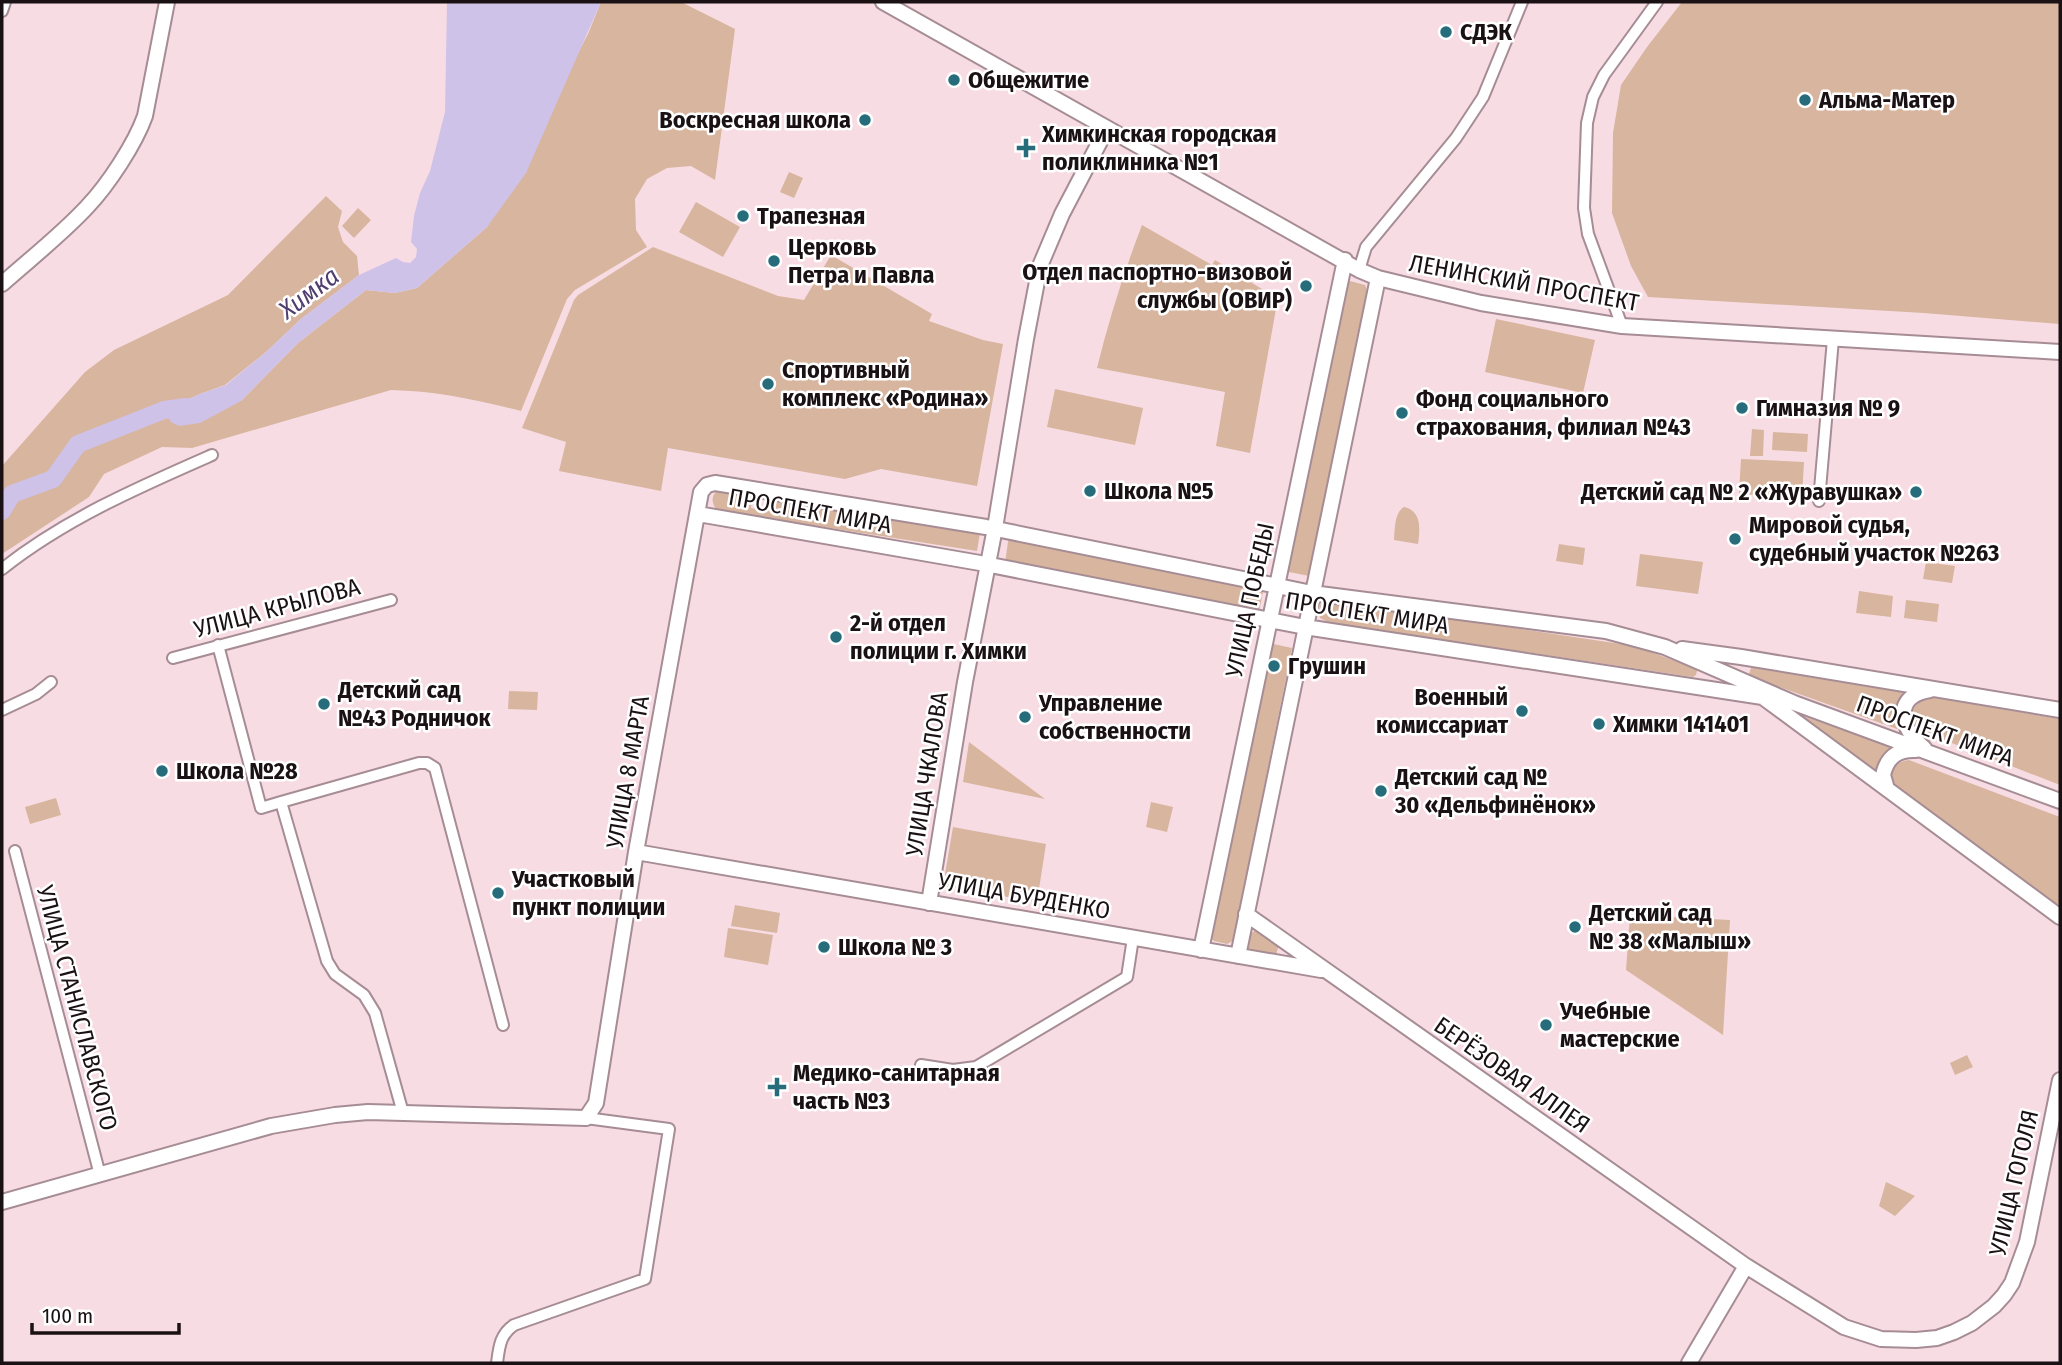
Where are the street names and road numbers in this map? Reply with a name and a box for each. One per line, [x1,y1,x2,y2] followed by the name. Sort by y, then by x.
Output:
[1407,249,1641,317] street label: ЛЕНИНСКИЙ ПРОСПЕКТ
[726,483,894,539] street label: ПРОСПЕКТ МИРА
[1220,520,1280,681] street label: УЛИЦА ПОБЕДЫ
[190,572,363,644] street label: УЛИЦА КРЫЛОВА
[1283,586,1451,640] street label: ПРОСПЕКТ МИРА
[900,689,954,859] street label: УЛИЦА ЧКАЛОВА
[1853,690,2018,772] street label: ПРОСПЕКТ МИРА
[601,693,655,851] street label: УЛИЦА 8 МАРТА
[935,867,1112,925] street label: УЛИЦА БУРДЕНКО
[31,881,123,1134] street label: УЛИЦА СТАНИСЛАВСКОГО
[1429,1011,1595,1139] street label: БЕРЁЗОВАЯ АЛЛЕЯ
[1983,1107,2044,1260] street label: УЛИЦА ГОГОЛЯ

